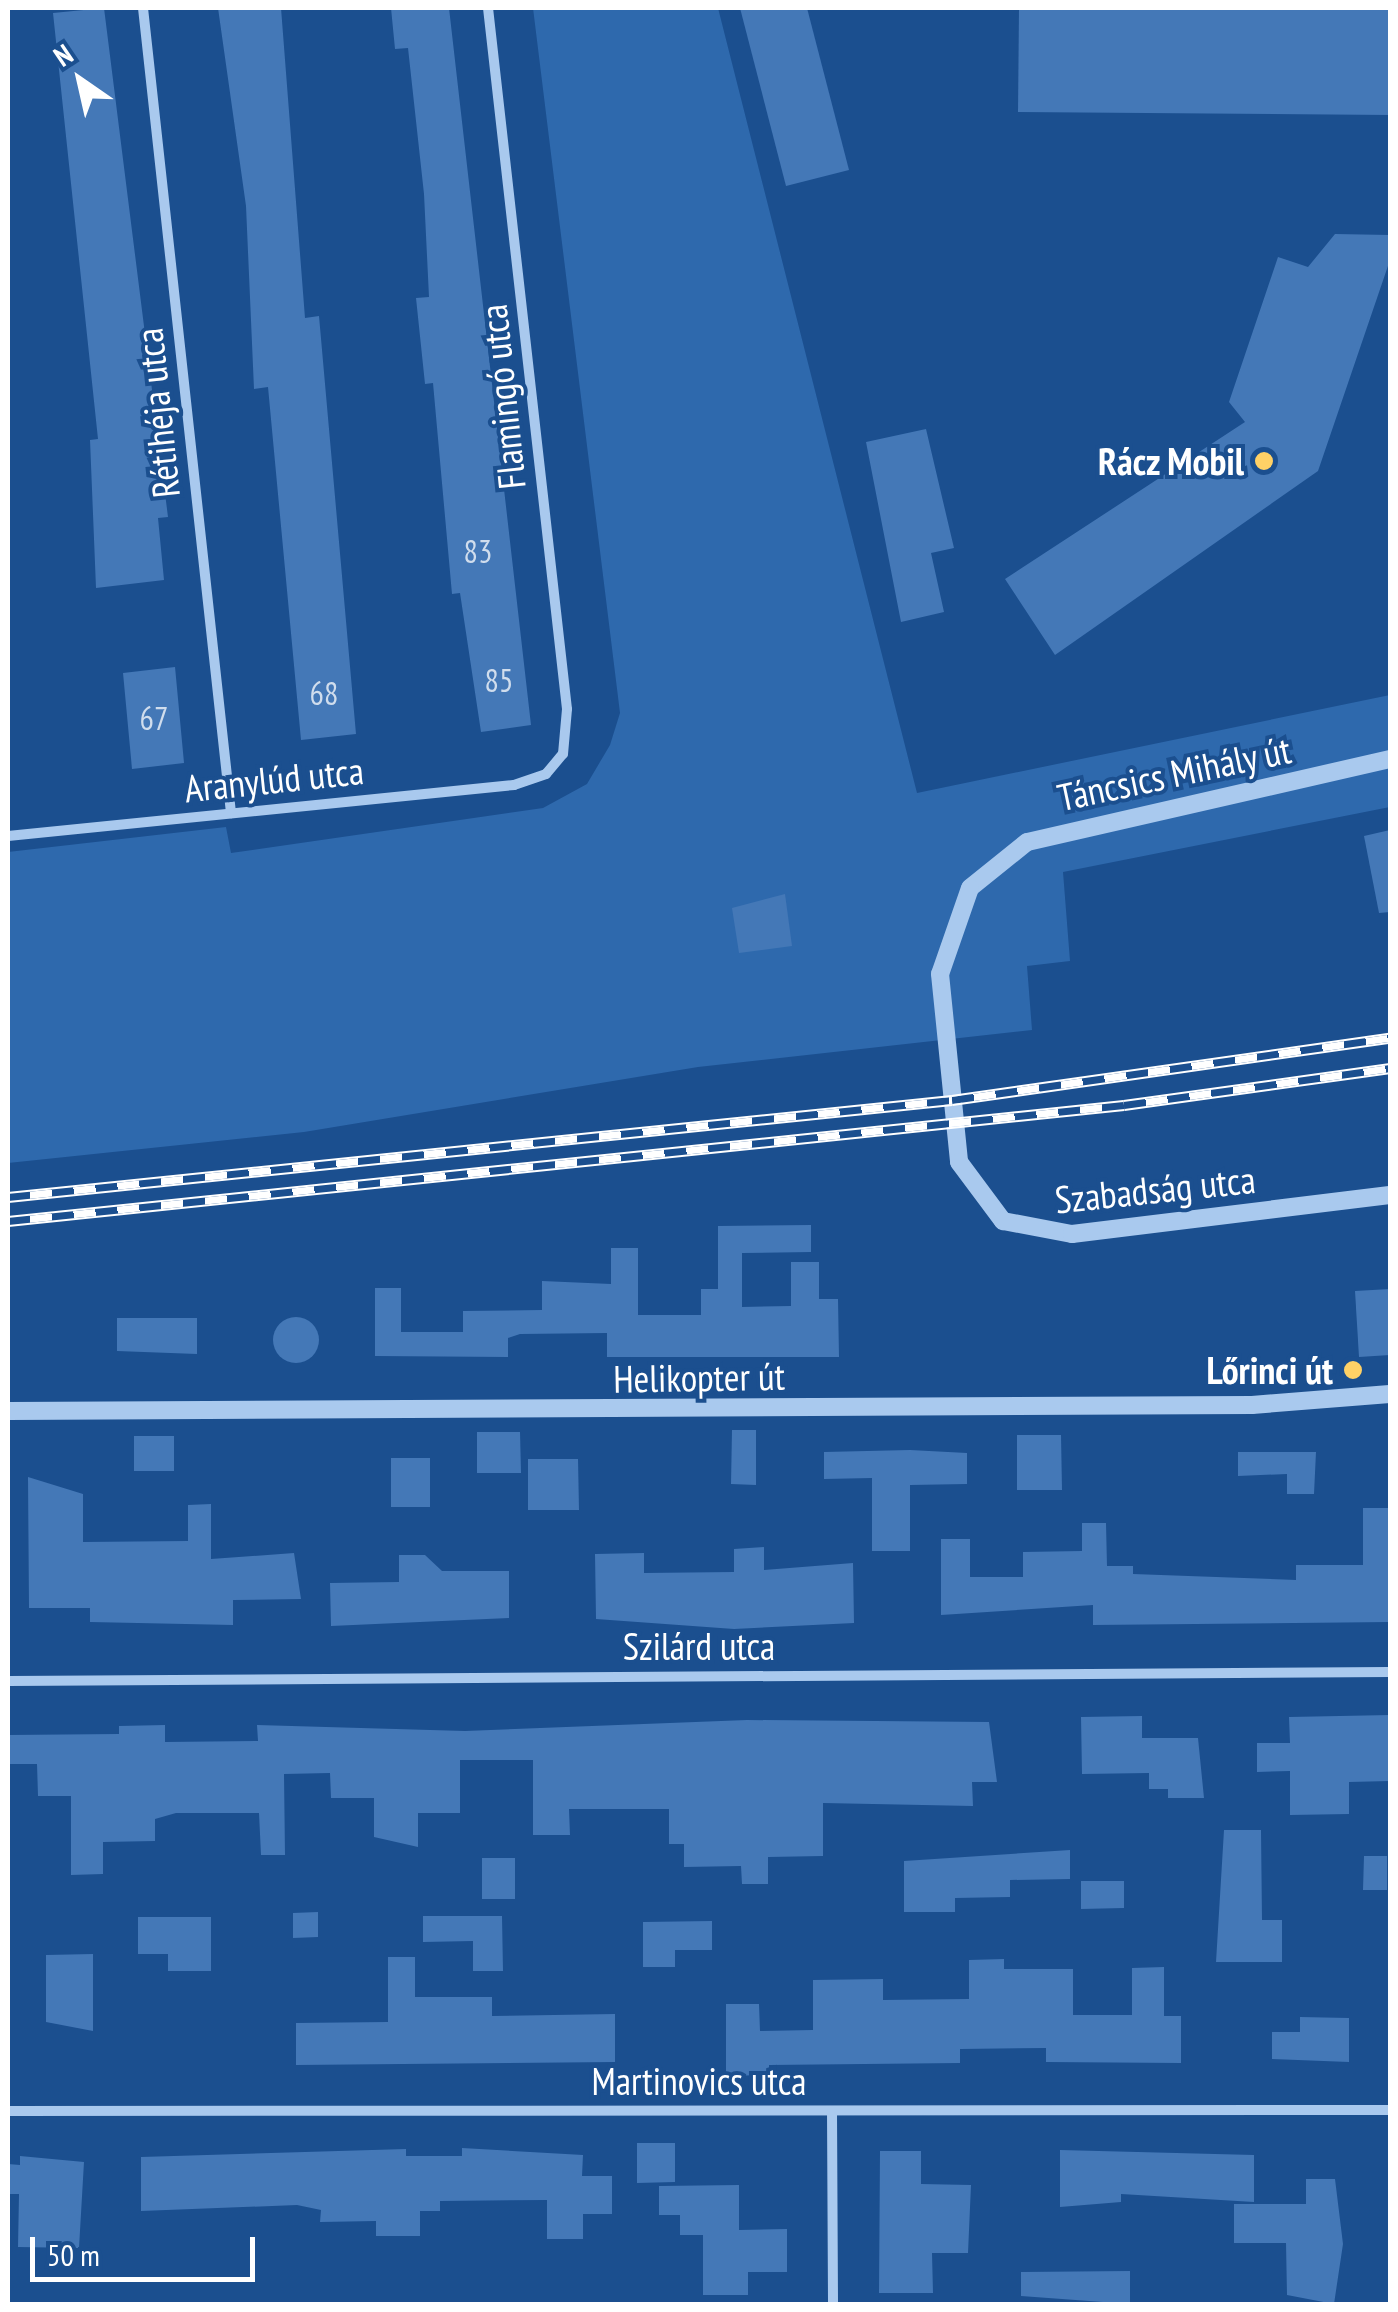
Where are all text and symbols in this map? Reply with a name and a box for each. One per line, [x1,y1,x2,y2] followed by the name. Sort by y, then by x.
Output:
[30,30,130,130] north arrow
[46,35,80,74] text: N
[470,302,534,492] street label: Flamingó utca
[125,326,189,500] street label: Rétihéja utca
[1097,438,1244,484] place label: Rácz Mobil
[1253,450,1275,472] marker: Rácz Mobil
[464,532,492,570] house number: 83
[485,661,513,699] house number: 85
[310,674,338,712] house number: 68
[140,699,168,737] house number: 67
[1053,726,1295,820] street label: Táncsics Mihály út
[182,747,366,811] street label: Aranylúd utca
[1053,1156,1257,1222] street label: Szabadság utca
[1207,1347,1333,1393] place label: Lőrinci út
[613,1353,785,1401] street label: Helikopter út
[1342,1359,1364,1381] marker: Lőrinci út
[623,1623,775,1669] street label: Szilárd utca
[592,2058,806,2104] street label: Martinovics utca
[35,2217,260,2279] scale bar
[47,2235,100,2274] text: 50 m

